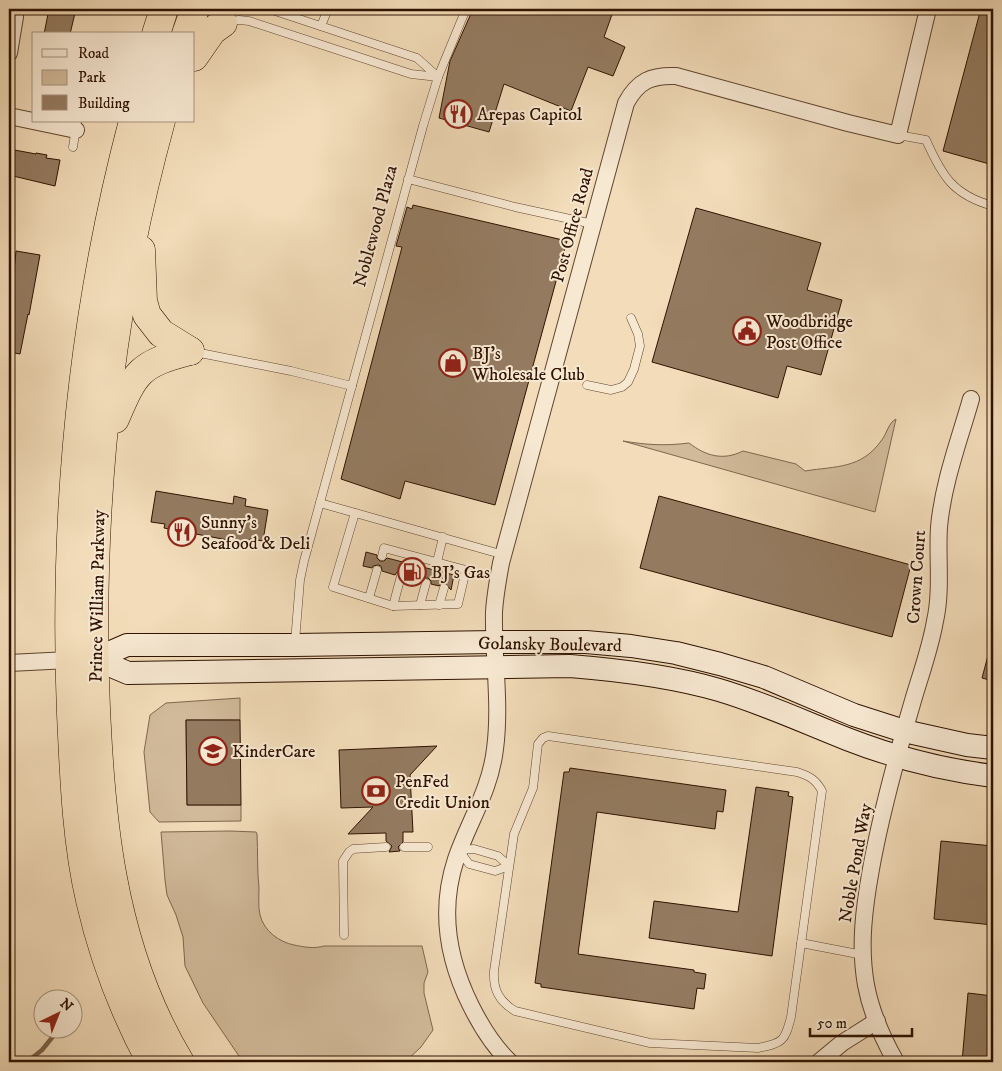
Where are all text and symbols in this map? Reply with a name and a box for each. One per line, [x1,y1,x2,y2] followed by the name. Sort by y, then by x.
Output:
[32,32,195,122] legend
[78,44,110,63] text: Road
[78,68,107,87] text: Park
[78,94,130,113] text: Building
[443,99,473,129] restaurant icon: Arepas Capitol
[477,104,583,126] place label: Arepas Capitol
[349,163,403,289] street label: Noblewood Plaza
[547,166,599,285] street label: Post Office Road
[765,311,853,354] place label: Woodbridge Post Office
[732,316,762,346] public building icon: Woodbridge Post Office
[471,343,585,386] place label: BJ's Wholesale Club
[438,348,468,378] shop icon: BJ's Wholesale Club
[85,509,111,683] street label: Prince William Parkway
[201,512,310,555] place label: Sunny's Seafood & Deli
[167,517,197,547] restaurant icon: Sunny's Seafood & Deli
[903,529,931,625] street label: Crown Court
[397,557,427,587] fuel station icon: BJ's Gas
[431,562,490,584] place label: BJ's Gas
[478,633,622,657] street label: Golansky Boulevard
[198,736,228,766] school or university icon: KinderCare
[232,741,316,763] place label: KinderCare
[395,771,491,814] place label: PenFed Credit Union
[361,776,391,806] bank icon: PenFed Credit Union
[835,801,877,925] street label: Noble Pond Way
[32,988,82,1038] north arrow
[56,995,77,1016] text: N
[810,1006,912,1038] scale bar
[817,1014,847,1033] text: 50 m

